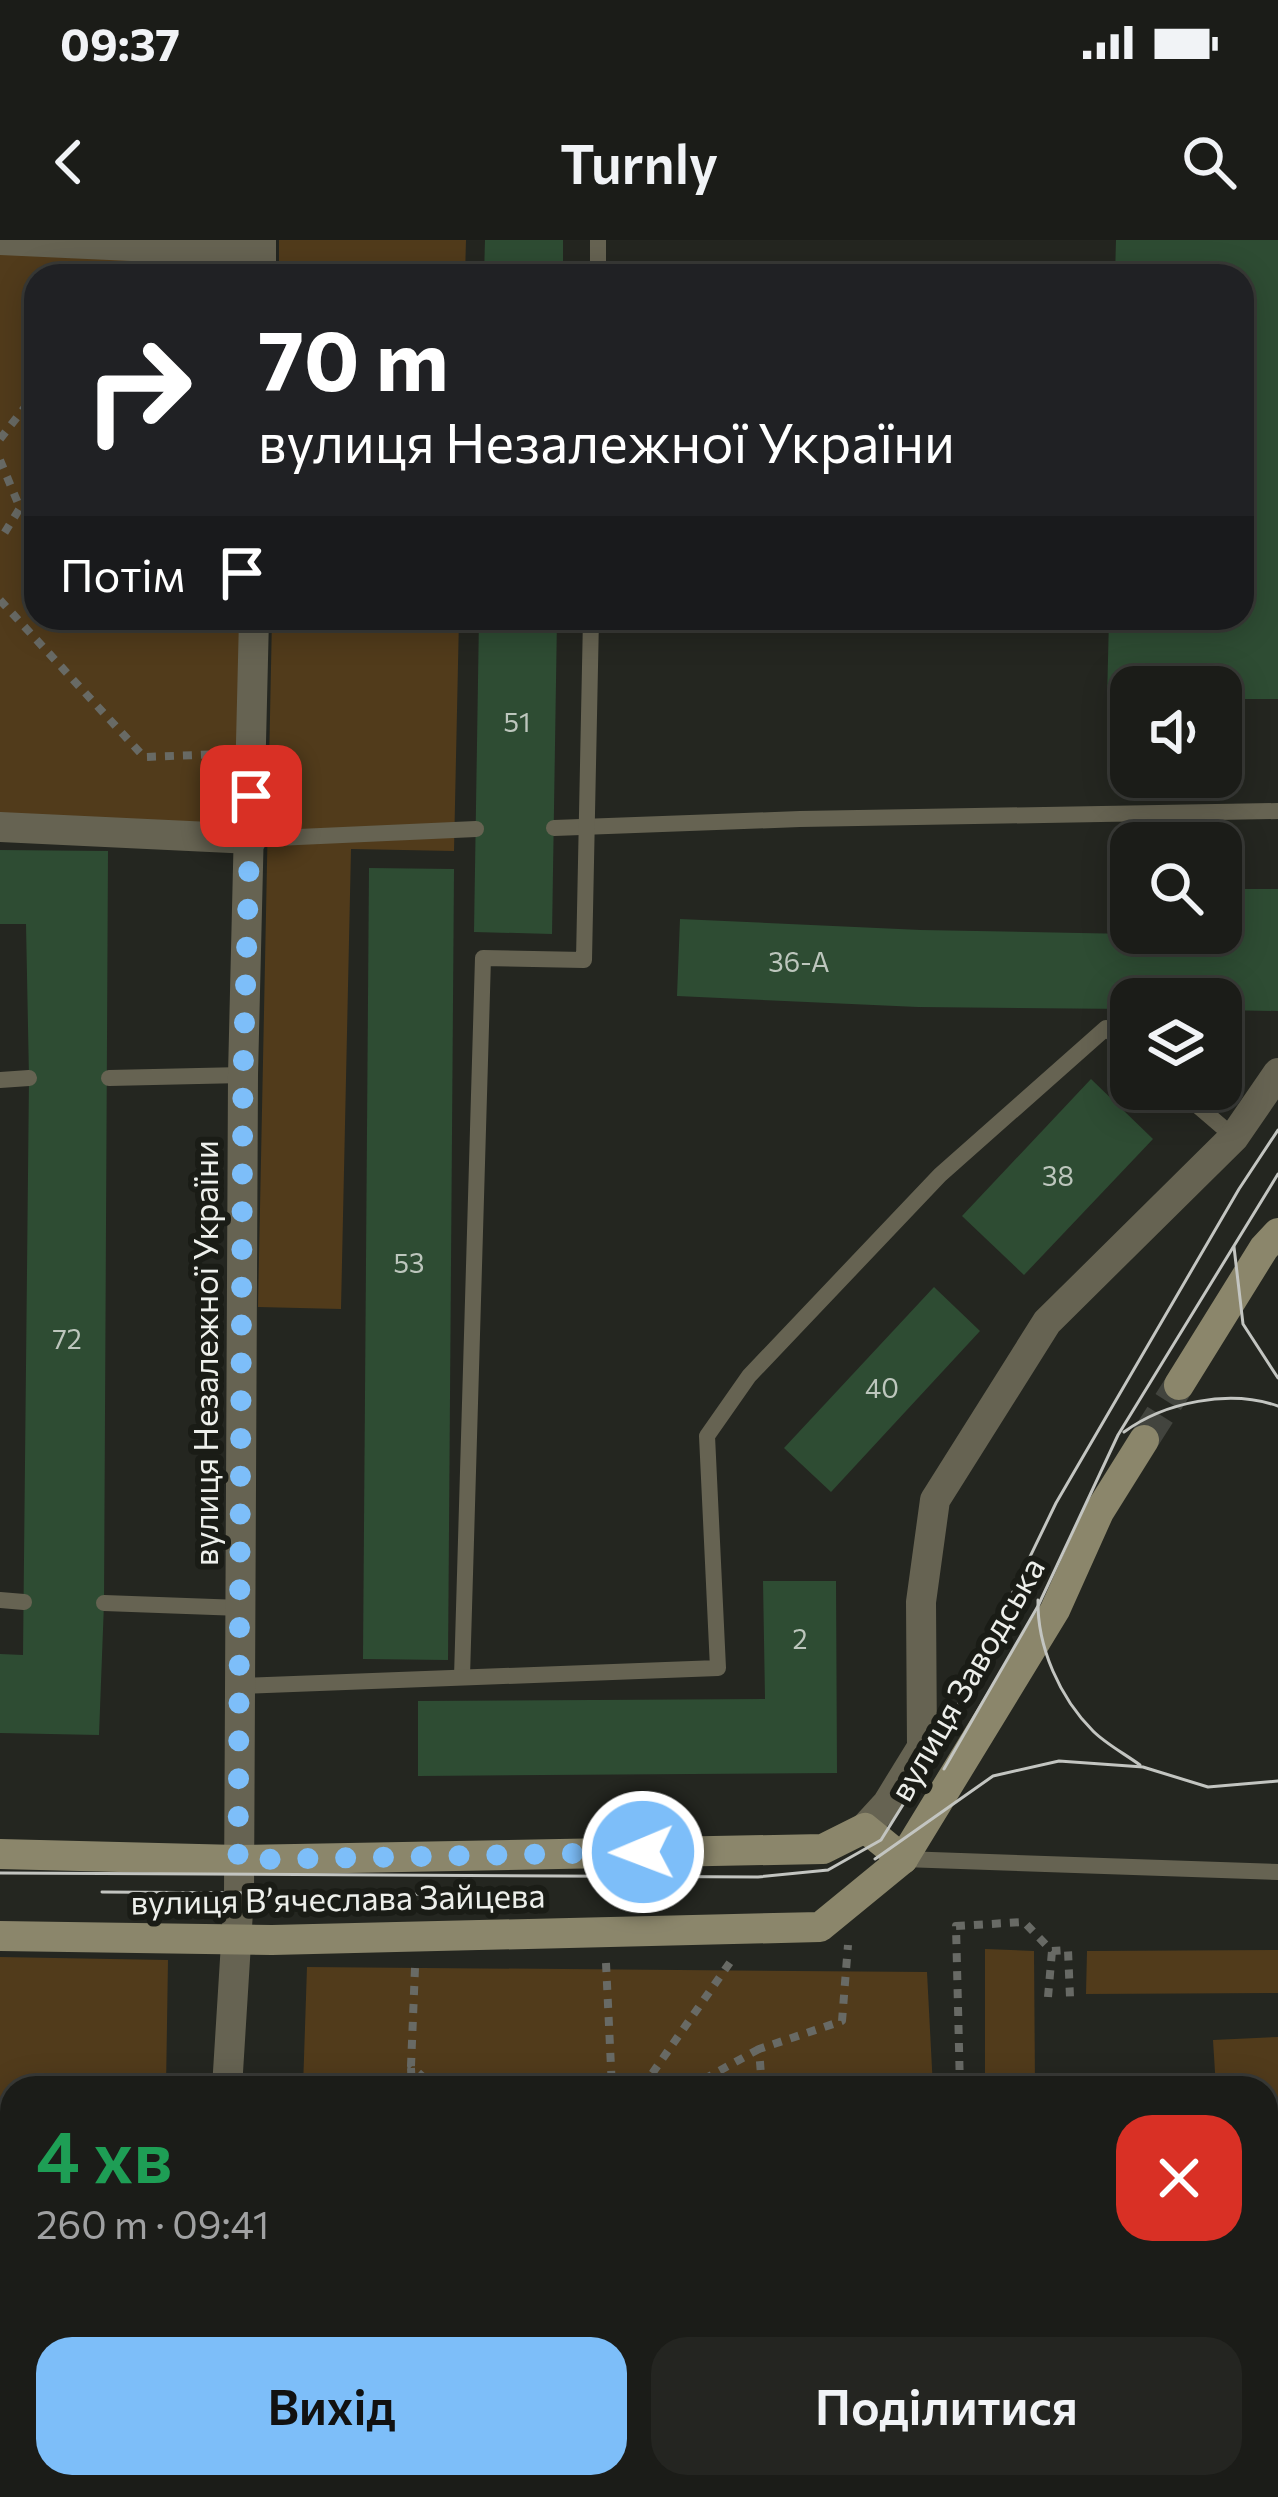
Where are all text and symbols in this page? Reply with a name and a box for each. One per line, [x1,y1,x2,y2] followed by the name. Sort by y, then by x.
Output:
[60,15,180,70] text: 09:37
[36,129,102,195] icon: back
[560,129,718,195] text: Turnly
[1176,129,1242,195] icon: search
[258,306,449,408] text: 70 m
[60,312,216,468] icon: right
[258,408,955,474] text: вулиця Незалежної України
[209,540,275,606] icon: arrive
[60,546,185,601] text: Потім
[1110,666,1242,1110] map controls
[1110,666,1242,798] button: sound
[503,705,531,738] house number: 51
[200,745,302,847] pin
[218,763,284,829] icon: arrive
[1110,822,1242,954] button: search
[768,945,830,978] house number: 36-А
[1110,978,1242,1110] button: layers
[184,1140,225,1566] street label: вулиця Незалежної України
[1042,1159,1074,1192] house number: 38
[394,1246,424,1279] house number: 53
[52,1322,82,1355] house number: 72
[865,1371,899,1404] house number: 40
[879,1549,1052,1807] street label: вулиця Заводська
[793,1622,807,1655] house number: 2
[580,1789,706,1915] position arrow
[130,1873,546,1922] street label: вулиця Вʼячеслава Зайцева
[36,2110,173,2198] text: 4 хв
[1116,2115,1242,2241] button: close
[36,2199,270,2247] text: 260 m · 09:41
[36,2337,627,2475] button: Вихід
[651,2337,1242,2475] button: Поділитися

